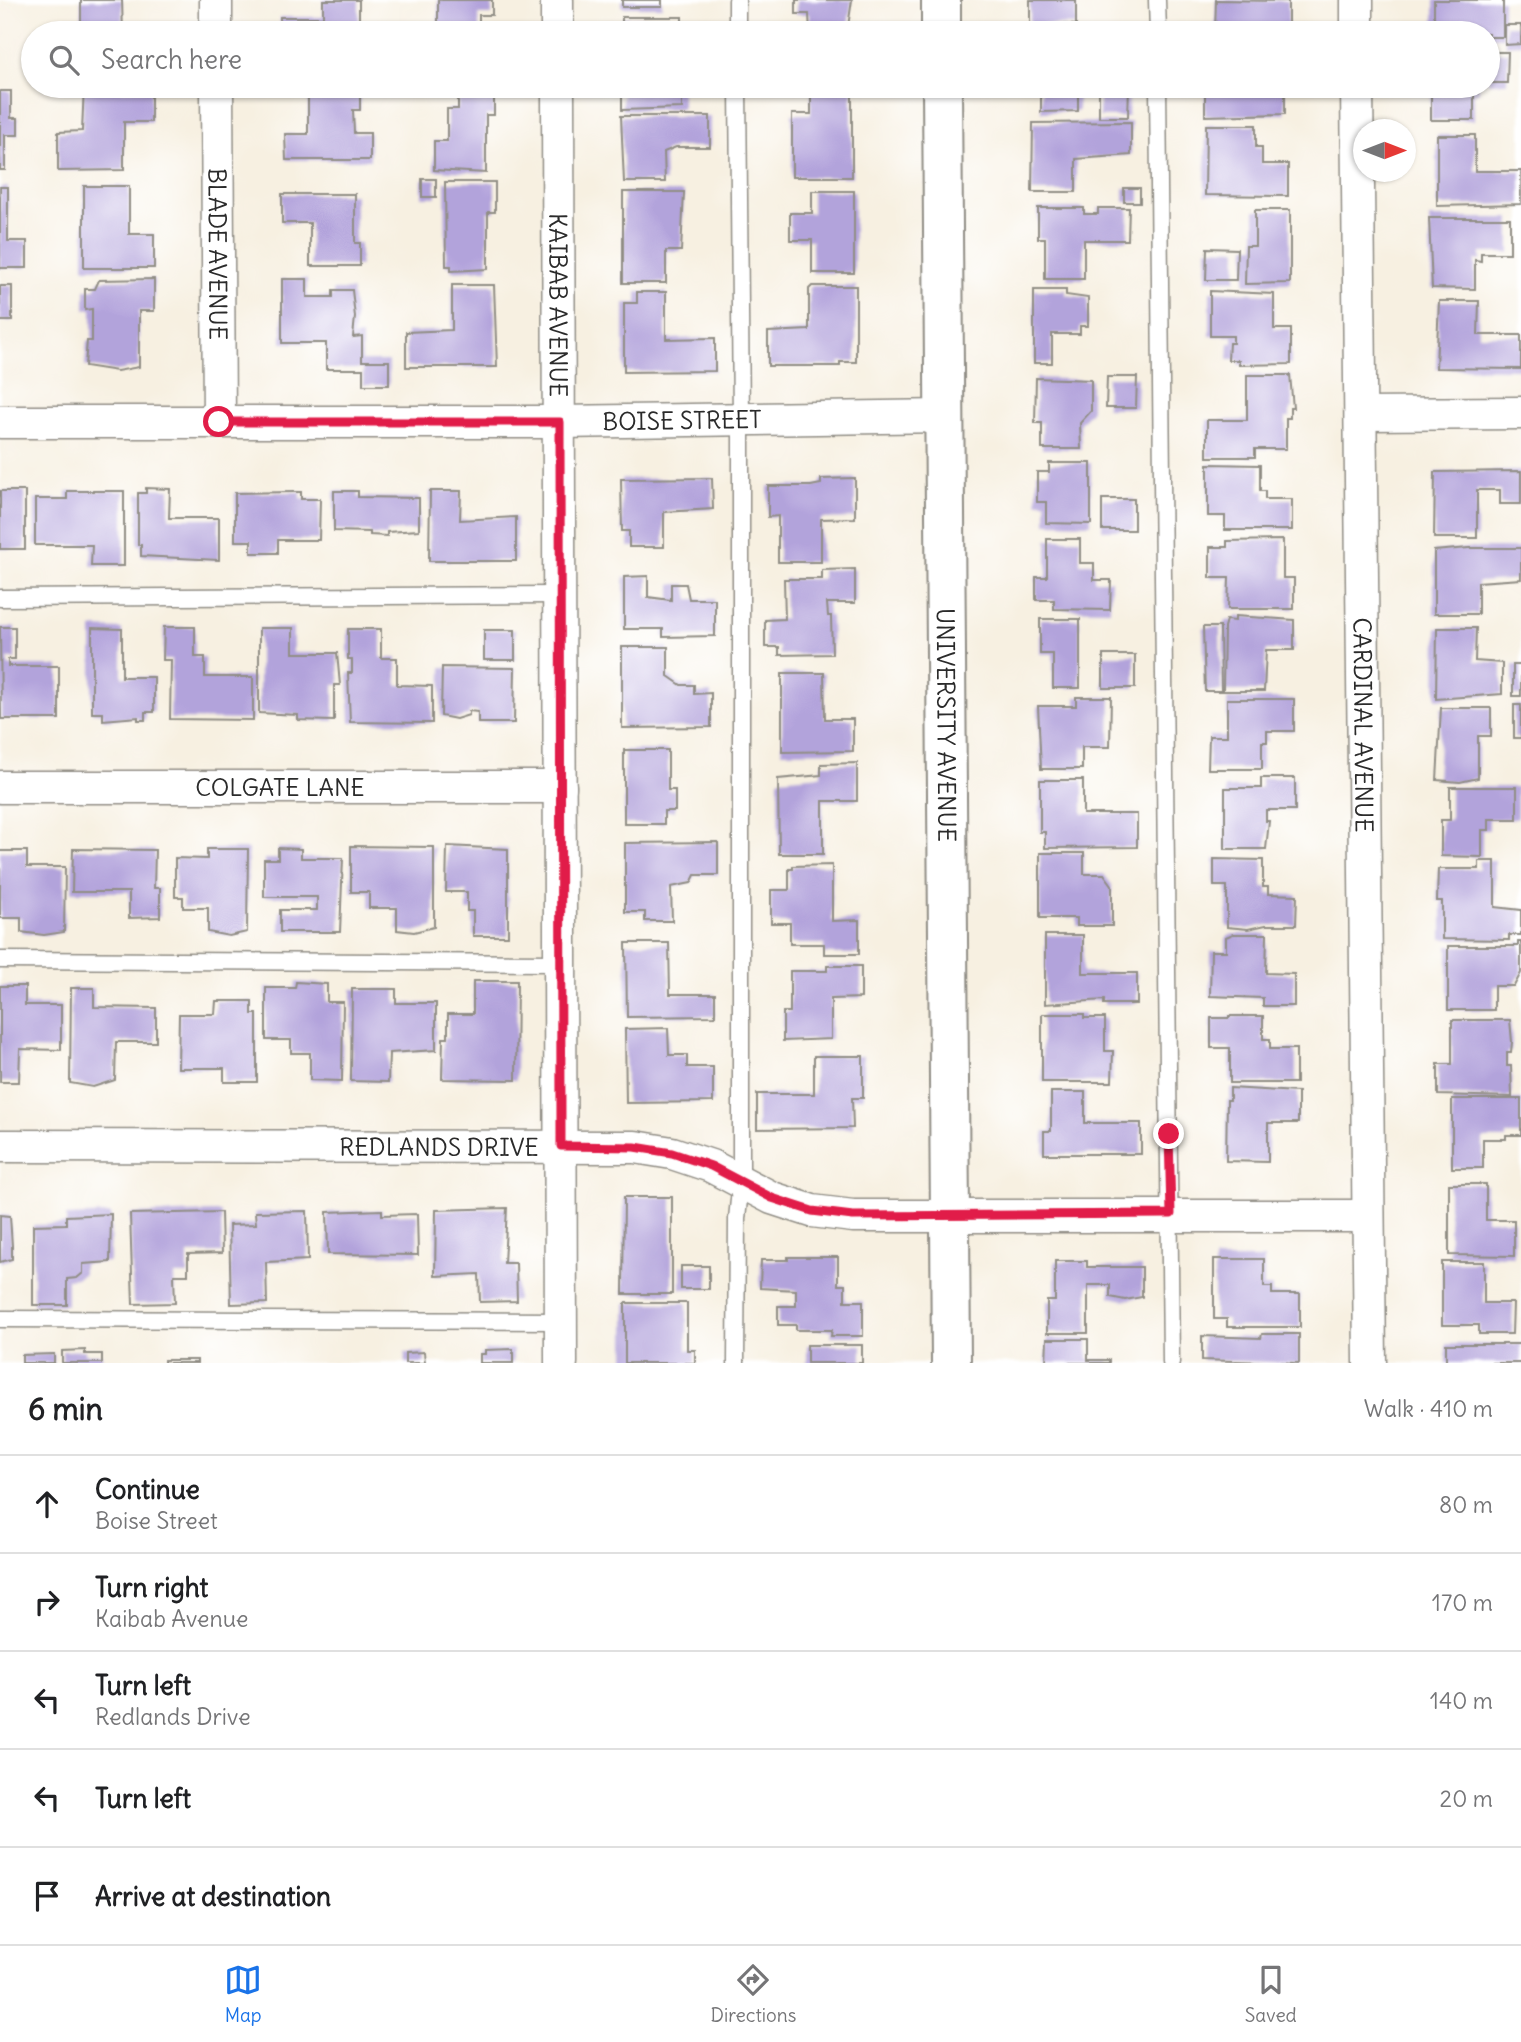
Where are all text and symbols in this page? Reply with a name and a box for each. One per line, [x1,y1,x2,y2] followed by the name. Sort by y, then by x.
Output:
[21,21,1500,98] search box
[45,41,83,79] icon: search
[101,43,242,76] text: Search here
[1353,119,1416,182] north arrow
[202,168,234,340] street label: BLADE AVENUE
[543,213,574,397] street label: KAIBAB AVENUE
[602,404,762,436] street label: BOISE STREET
[203,406,234,437] route start
[931,608,962,842] street label: UNIVERSITY AVENUE
[1347,617,1380,833] street label: CARDINAL AVENUE
[195,772,365,802] street label: COLGATE LANE
[1153,1118,1184,1149] route end
[339,1132,539,1162] street label: REDLANDS DRIVE
[28,1390,103,1428] text: 6 min
[1364,1394,1493,1423] text: Walk · 410 m
[95,1473,200,1506] text: Continue
[28,1485,66,1523] icon: ahead
[1439,1490,1493,1519] text: 80 m
[95,1506,218,1535] text: Boise Street
[95,1571,208,1604] text: Turn right
[28,1583,66,1621] icon: right
[1432,1588,1493,1617] text: 170 m
[95,1604,248,1633] text: Kaibab Avenue
[95,1669,191,1702] text: Turn left
[28,1681,66,1719] icon: left
[1430,1686,1493,1715] text: 140 m
[95,1702,251,1731] text: Redlands Drive
[28,1779,66,1817] icon: left
[95,1782,191,1815] text: Turn left
[1440,1784,1493,1813] text: 20 m
[28,1877,66,1915] icon: arrive
[95,1880,331,1913] text: Arrive at destination
[224,1961,262,2027] tab: Map
[711,1961,796,2027] tab: Directions
[1245,1961,1297,2027] tab: Saved

